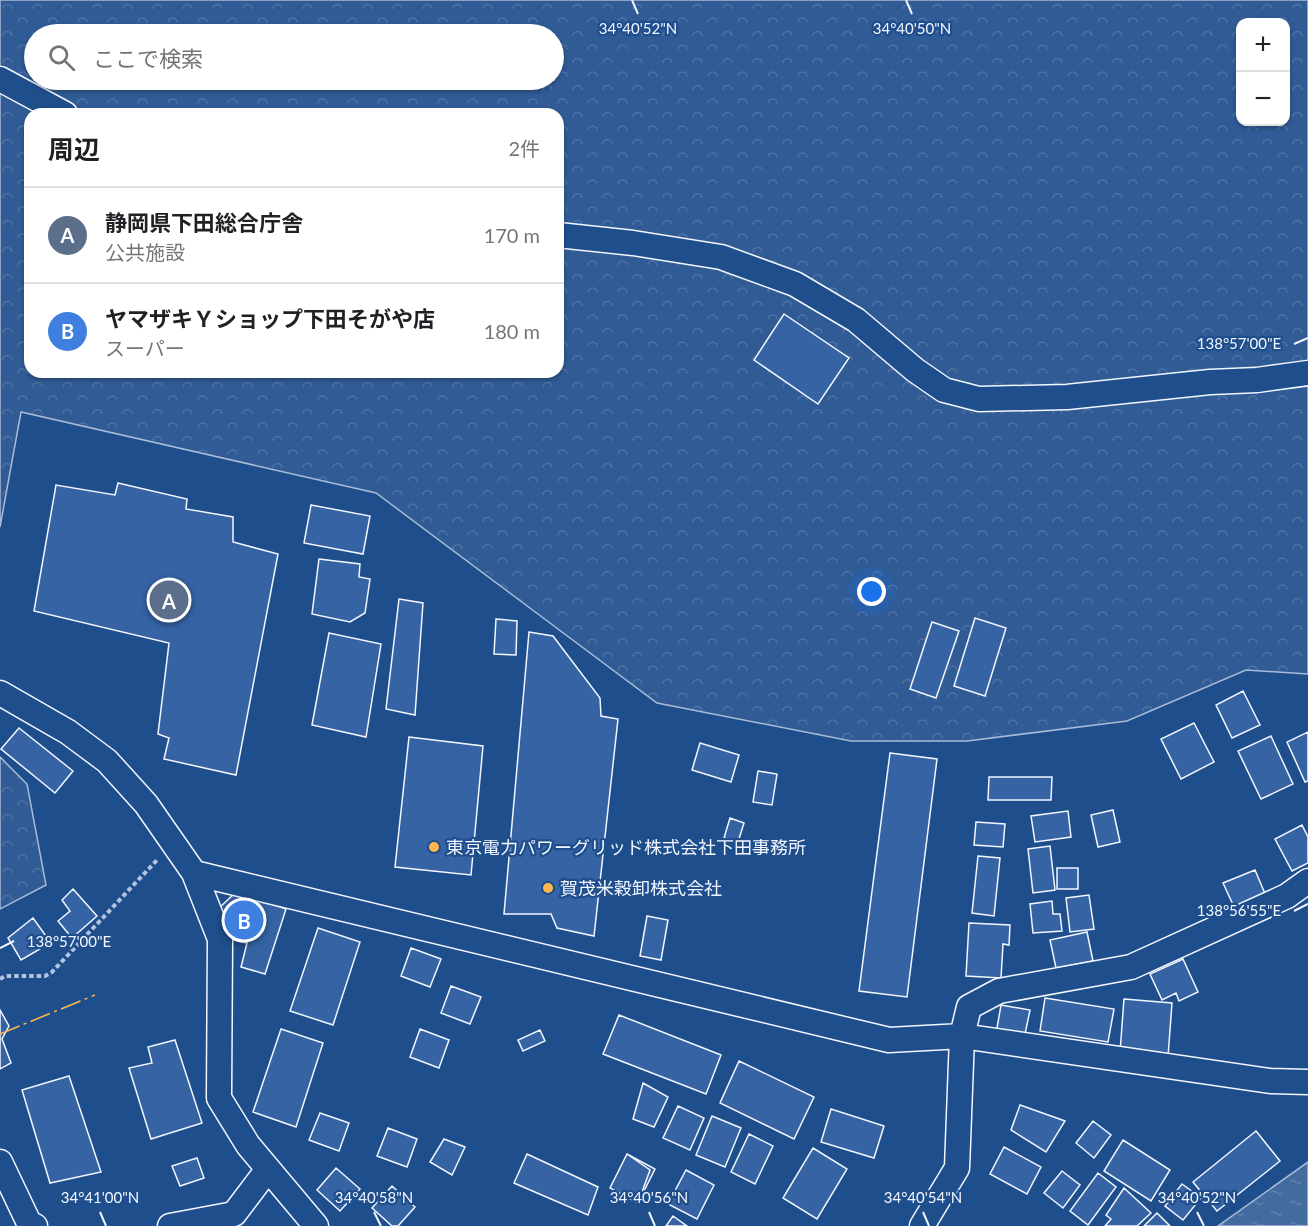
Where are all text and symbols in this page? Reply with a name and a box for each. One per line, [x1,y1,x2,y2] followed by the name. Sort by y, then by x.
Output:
[1236,18,1290,126] map controls
[1236,18,1290,72] button: +
[599,19,677,37] text: 34°40'52"N
[873,19,951,37] text: 34°40'50"N
[24,24,564,90] search box
[45,41,78,74] icon: search
[93,45,203,72] text: ここで検索
[1236,72,1290,126] button: −
[48,133,100,165] text: 周辺
[508,136,540,160] text: 2件
[105,209,303,236] text: 静岡県下田総合庁舎
[61,223,74,247] text: A
[484,223,540,247] text: 170 m
[105,240,185,264] text: 公共施設
[105,305,435,332] text: ヤマザキＹショップ下田そがや店
[61,319,74,343] text: B
[484,319,540,343] text: 180 m
[1197,334,1281,352] text: 138°57'00"E
[105,336,185,360] text: スーパー
[857,577,886,606] your location
[150,578,188,622] pin: A
[446,836,806,858] place label: 東京電力パワーグリッド株式会社下田事務所
[427,840,441,854] marker: 東京電力パワーグリッド株式会社下田事務所
[560,877,722,899] place label: 賀茂米穀卸株式会社
[541,881,555,895] marker: 賀茂米穀卸株式会社
[224,898,264,942] pin: B
[1197,901,1281,919] text: 138°56'55"E
[27,932,111,950] text: 138°57'00"E
[61,1188,139,1206] text: 34°41'00"N
[335,1188,413,1206] text: 34°40'58"N
[610,1188,688,1206] text: 34°40'56"N
[884,1188,962,1206] text: 34°40'54"N
[1158,1188,1236,1206] text: 34°40'52"N

